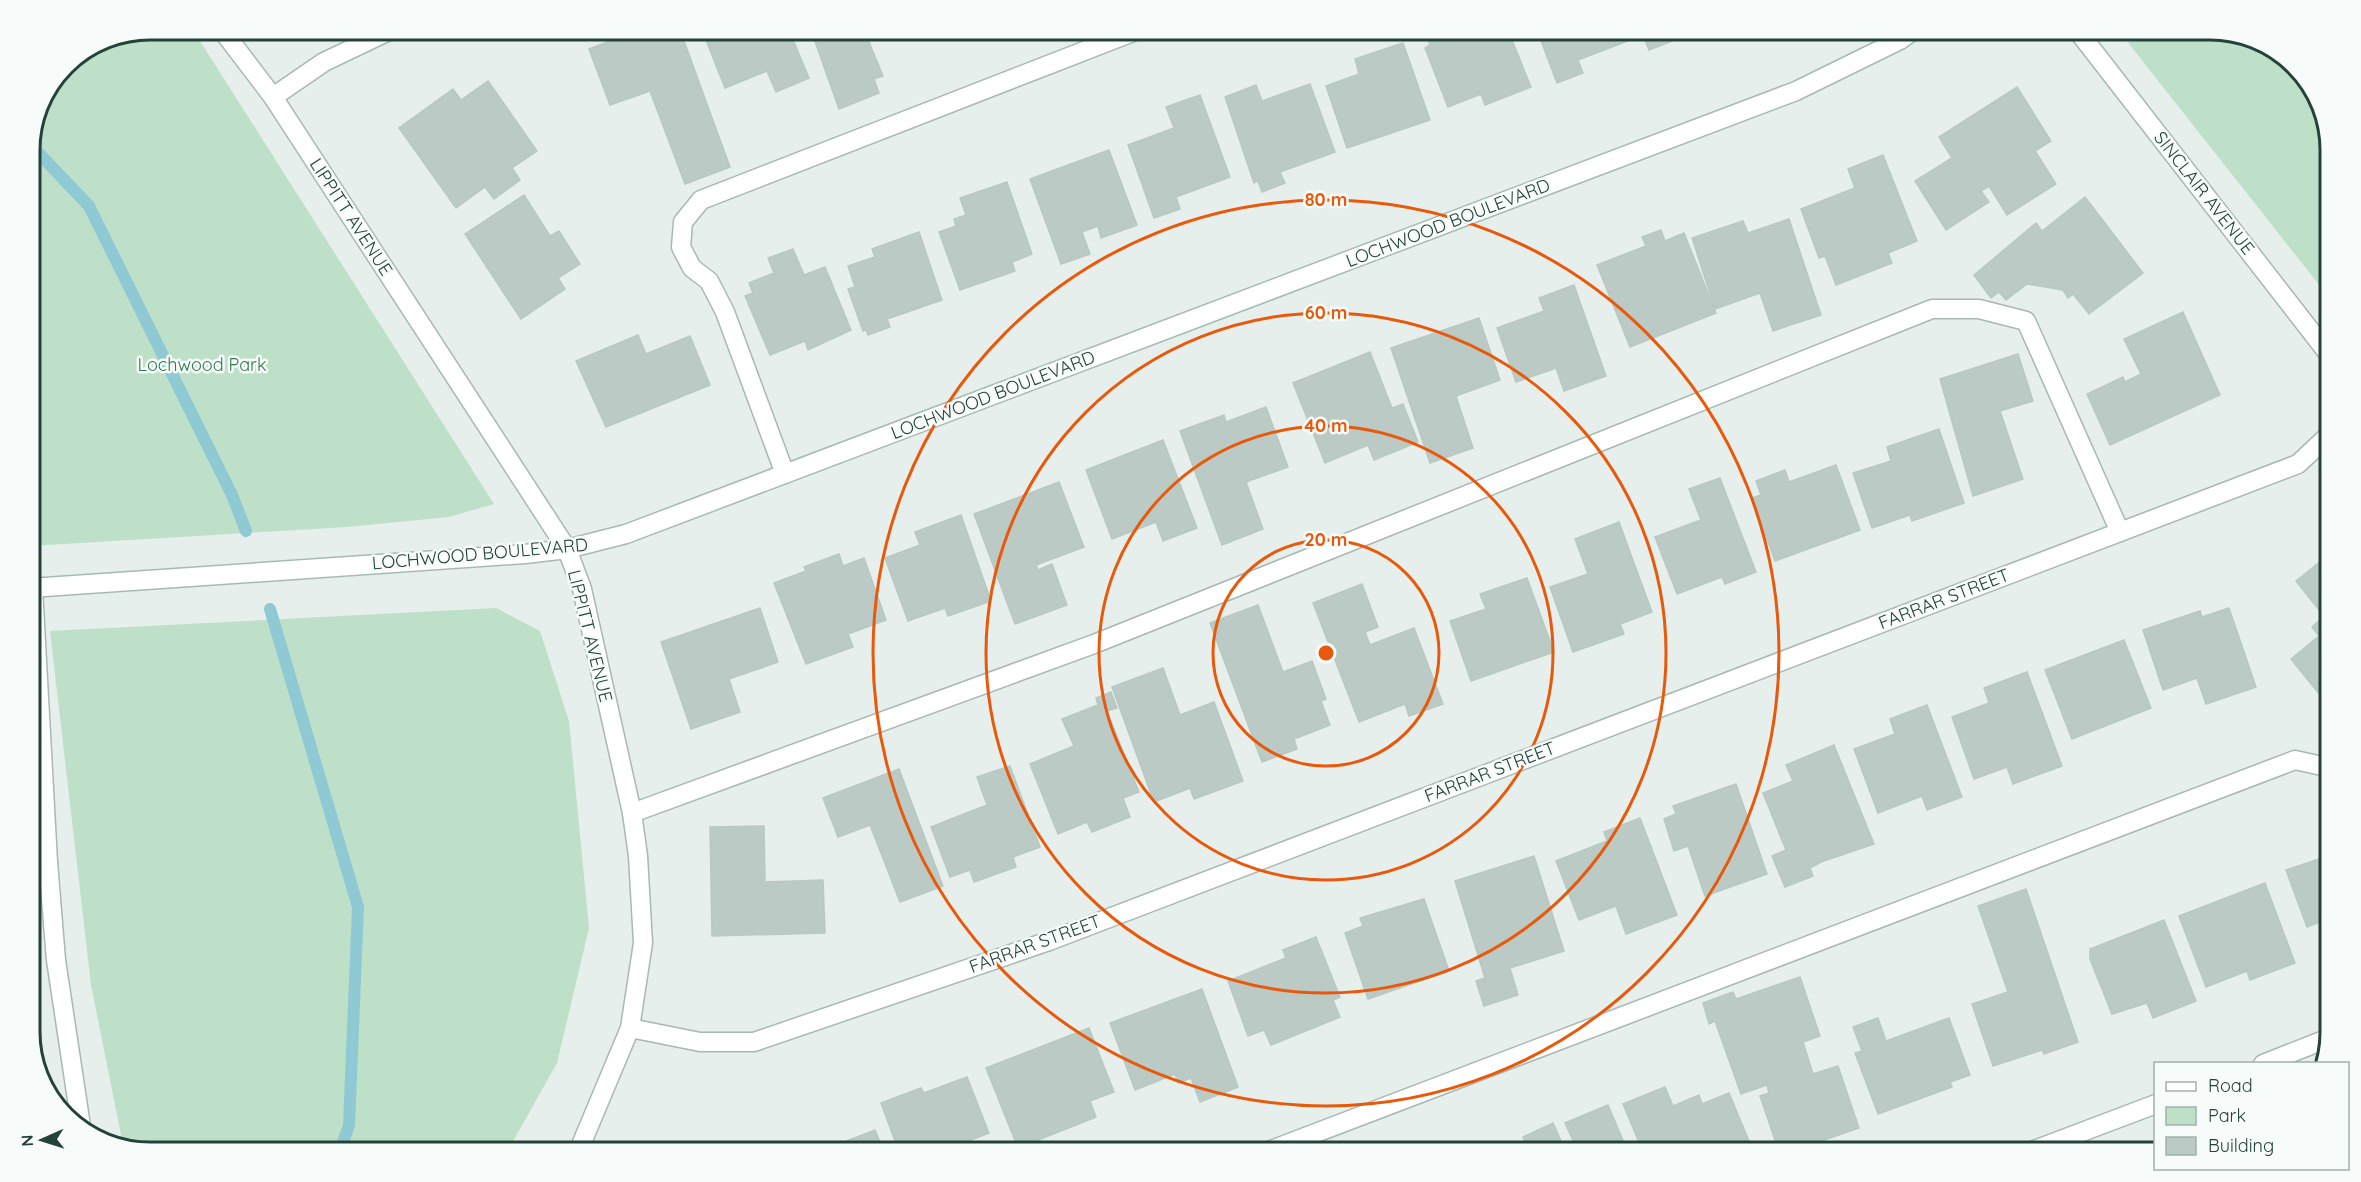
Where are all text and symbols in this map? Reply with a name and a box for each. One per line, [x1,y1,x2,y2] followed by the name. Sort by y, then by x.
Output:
[2149,126,2260,259] street label: SINCLAIR AVENUE
[305,154,398,280] street label: LIPPITT AVENUE
[1343,173,1553,272] street label: LOCHWOOD BOULEVARD
[1305,188,1347,211] text: 80 m
[1305,301,1347,324] text: 60 m
[888,345,1098,444] street label: LOCHWOOD BOULEVARD
[137,353,267,376] park label: Lochwood Park
[1304,414,1348,437] text: 40 m
[1305,528,1347,551] text: 20 m
[371,533,589,574] street label: LOCHWOOD BOULEVARD
[1875,563,2013,634] street label: FARRAR STREET
[563,567,618,704] street label: LIPPITT AVENUE
[1316,643,1336,663] centre of rings
[1421,736,1559,807] street label: FARRAR STREET
[966,909,1104,978] street label: FARRAR STREET
[2154,1062,2349,1170] legend
[2208,1074,2253,1097] text: Road
[2208,1104,2246,1127] text: Park
[12,1110,72,1170] north arrow
[17,1134,37,1147] text: N
[2208,1134,2274,1157] text: Building

